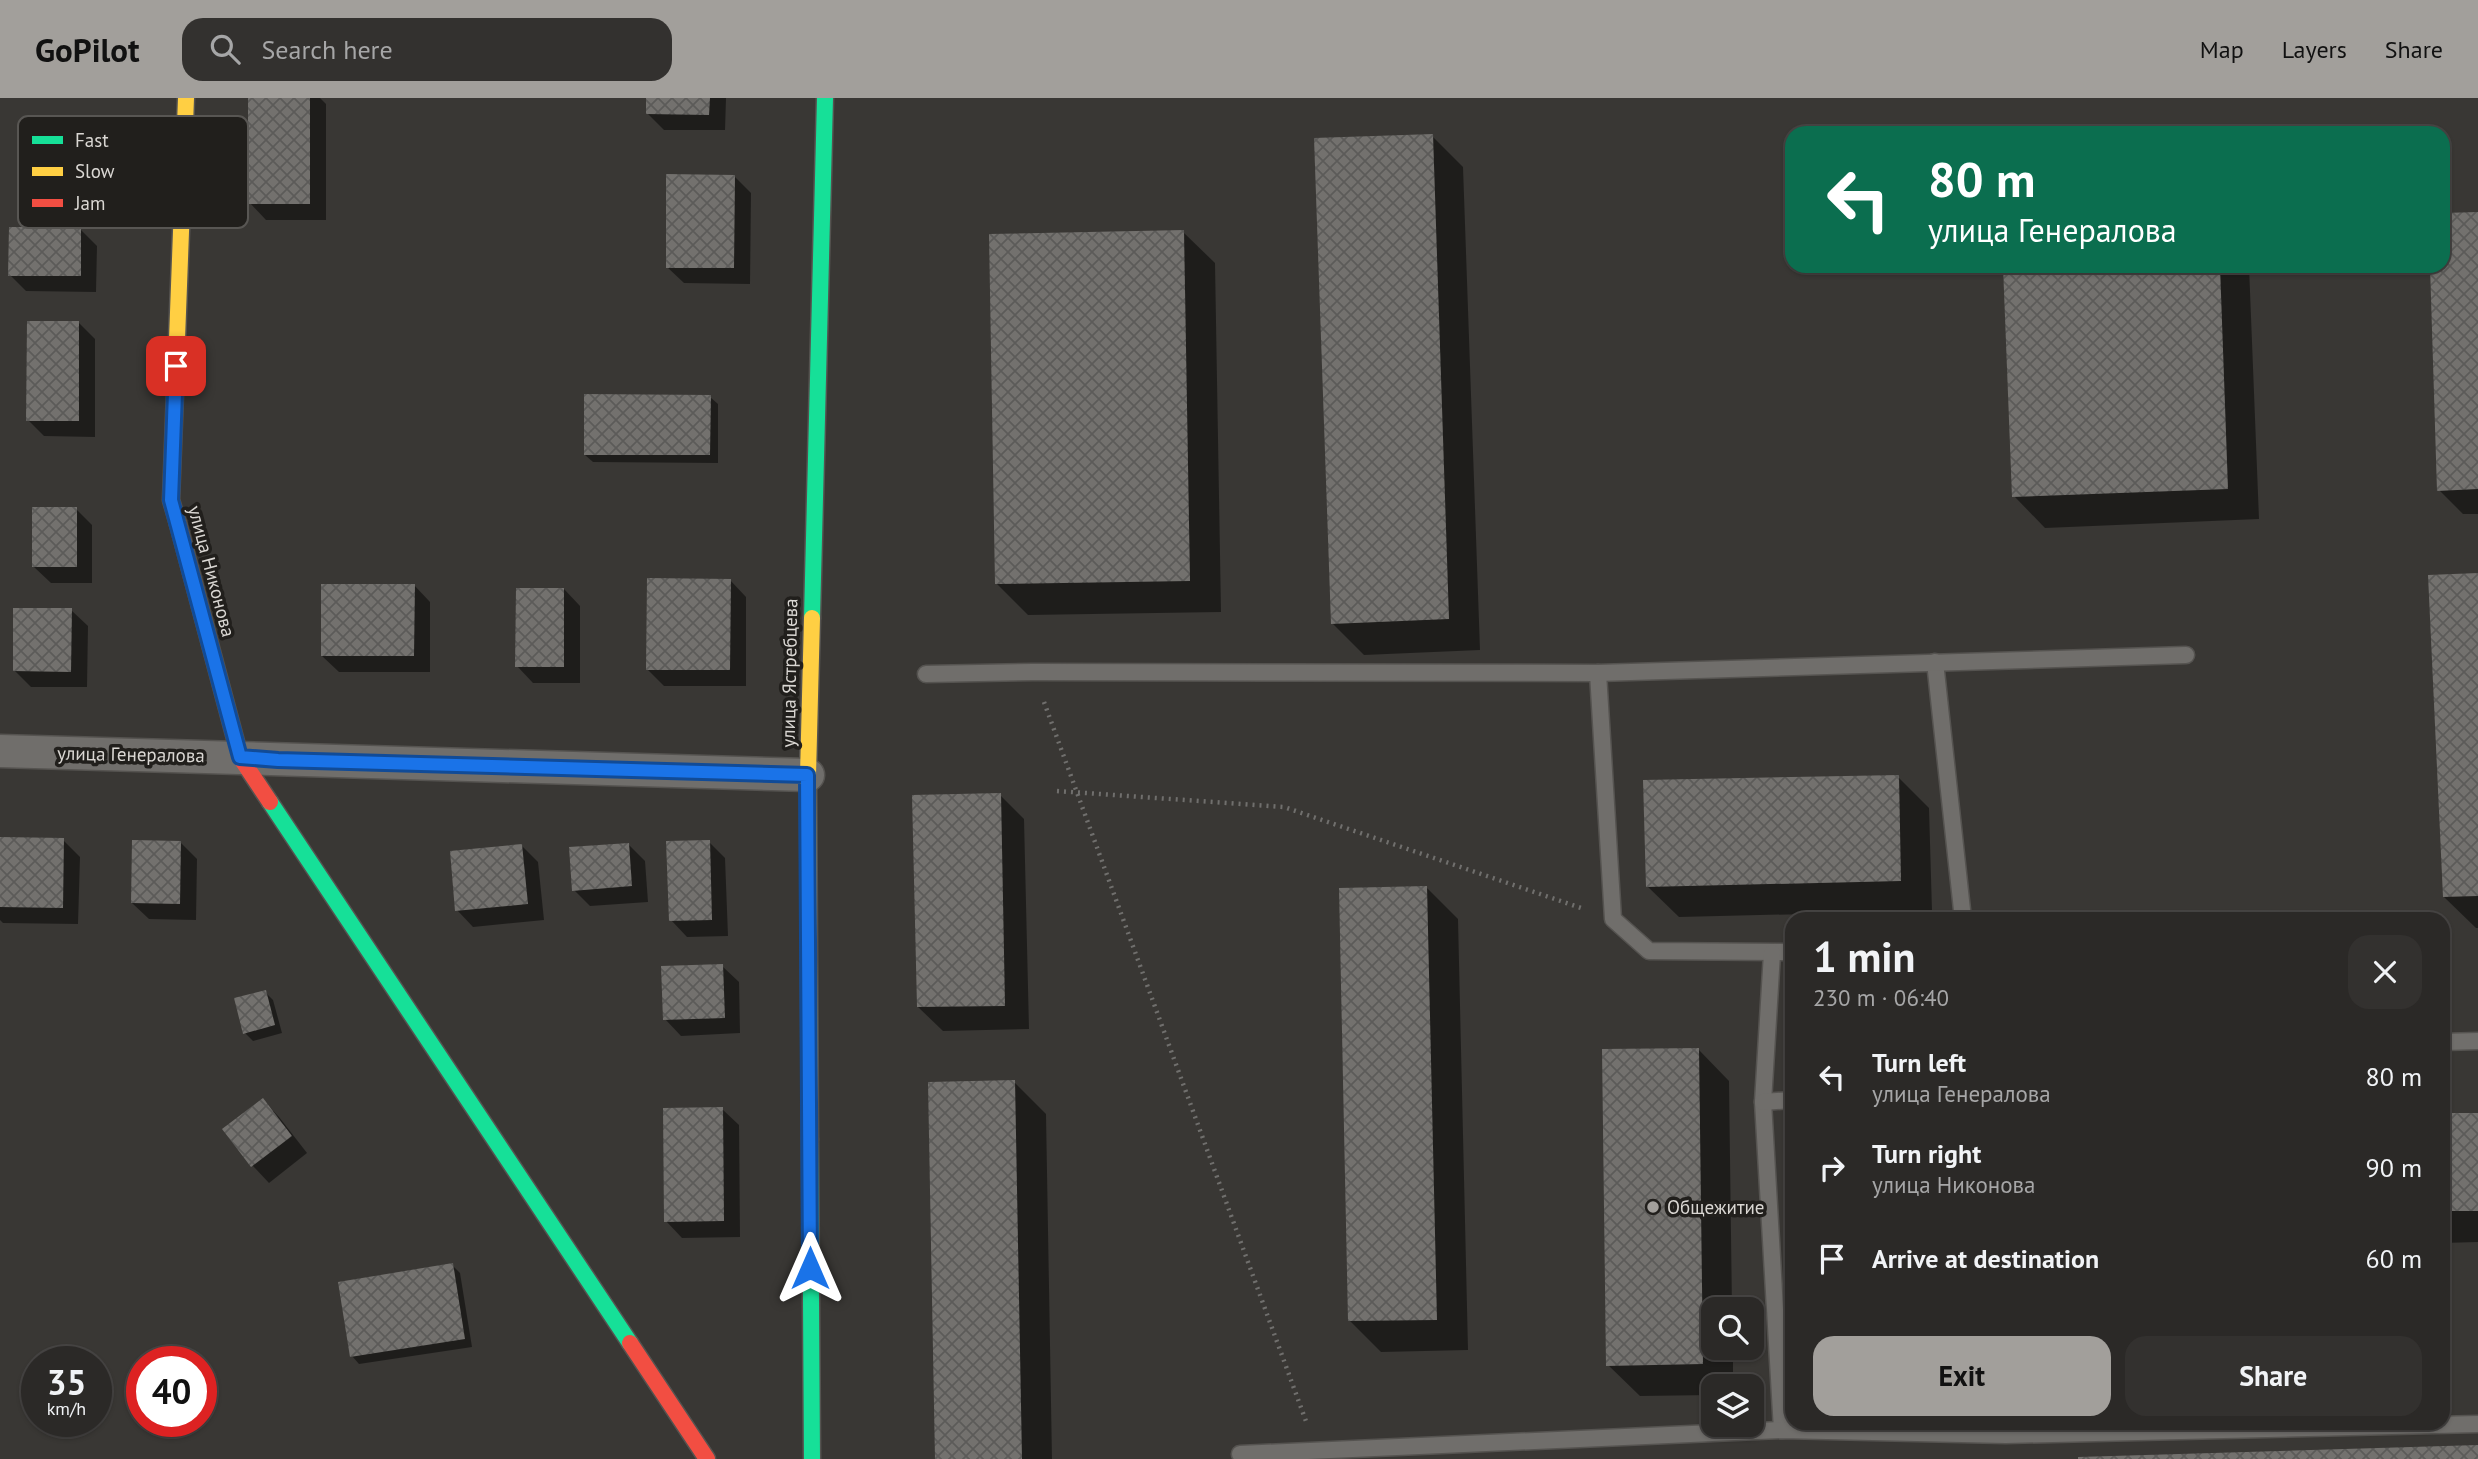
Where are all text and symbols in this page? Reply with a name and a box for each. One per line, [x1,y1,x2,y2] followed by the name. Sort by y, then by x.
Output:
[182,18,672,81] search box
[35,28,140,71] text: GoPilot
[206,30,244,68] icon: search
[262,33,393,66] text: Search here
[2200,34,2244,65] text: Map
[2282,34,2347,65] text: Layers
[2385,34,2443,65] text: Share
[18,116,248,228] legend
[75,128,109,152] text: Fast
[1928,147,2035,211] text: 80 m
[1813,154,1904,245] icon: left
[75,159,115,183] text: Slow
[74,191,105,215] text: Jam
[1928,209,2177,251] text: улица Генералова
[146,336,206,396] pin
[157,347,195,385] icon: arrive
[183,503,241,639] street label: улица Никонова
[776,598,802,748] street label: улица Ястребцева
[57,741,205,767] street label: улица Генералова
[1813,929,1915,984] text: 1 min
[2348,935,2422,1009] button: close
[1813,983,1949,1012] text: 230 m · 06:40
[1872,1046,1966,1079] text: Turn left
[1813,1058,1851,1096] icon: left
[2366,1060,2422,1093] text: 80 m
[1872,1079,2051,1108] text: улица Генералова
[1872,1137,1981,1170] text: Turn right
[1813,1149,1851,1187] icon: right
[2366,1151,2422,1184] text: 90 m
[1872,1170,2035,1199] text: улица Никонова
[1667,1195,1765,1219] place label: Общежитие
[1645,1199,1661,1215] marker: Общежитие
[773,1231,847,1305] position arrow
[1813,1240,1851,1278] icon: arrive
[1872,1242,2099,1275] text: Arrive at destination
[2366,1242,2422,1275] text: 60 m
[1701,1297,1764,1437] map controls
[1701,1297,1764,1360] button: search
[1813,1336,2111,1416] button: Exit
[2125,1336,2422,1416] button: Share
[126,1346,217,1437] speed limit sign: 40
[47,1359,86,1405] text: 35
[1701,1374,1764,1437] button: layers
[47,1397,86,1420] text: km/h

